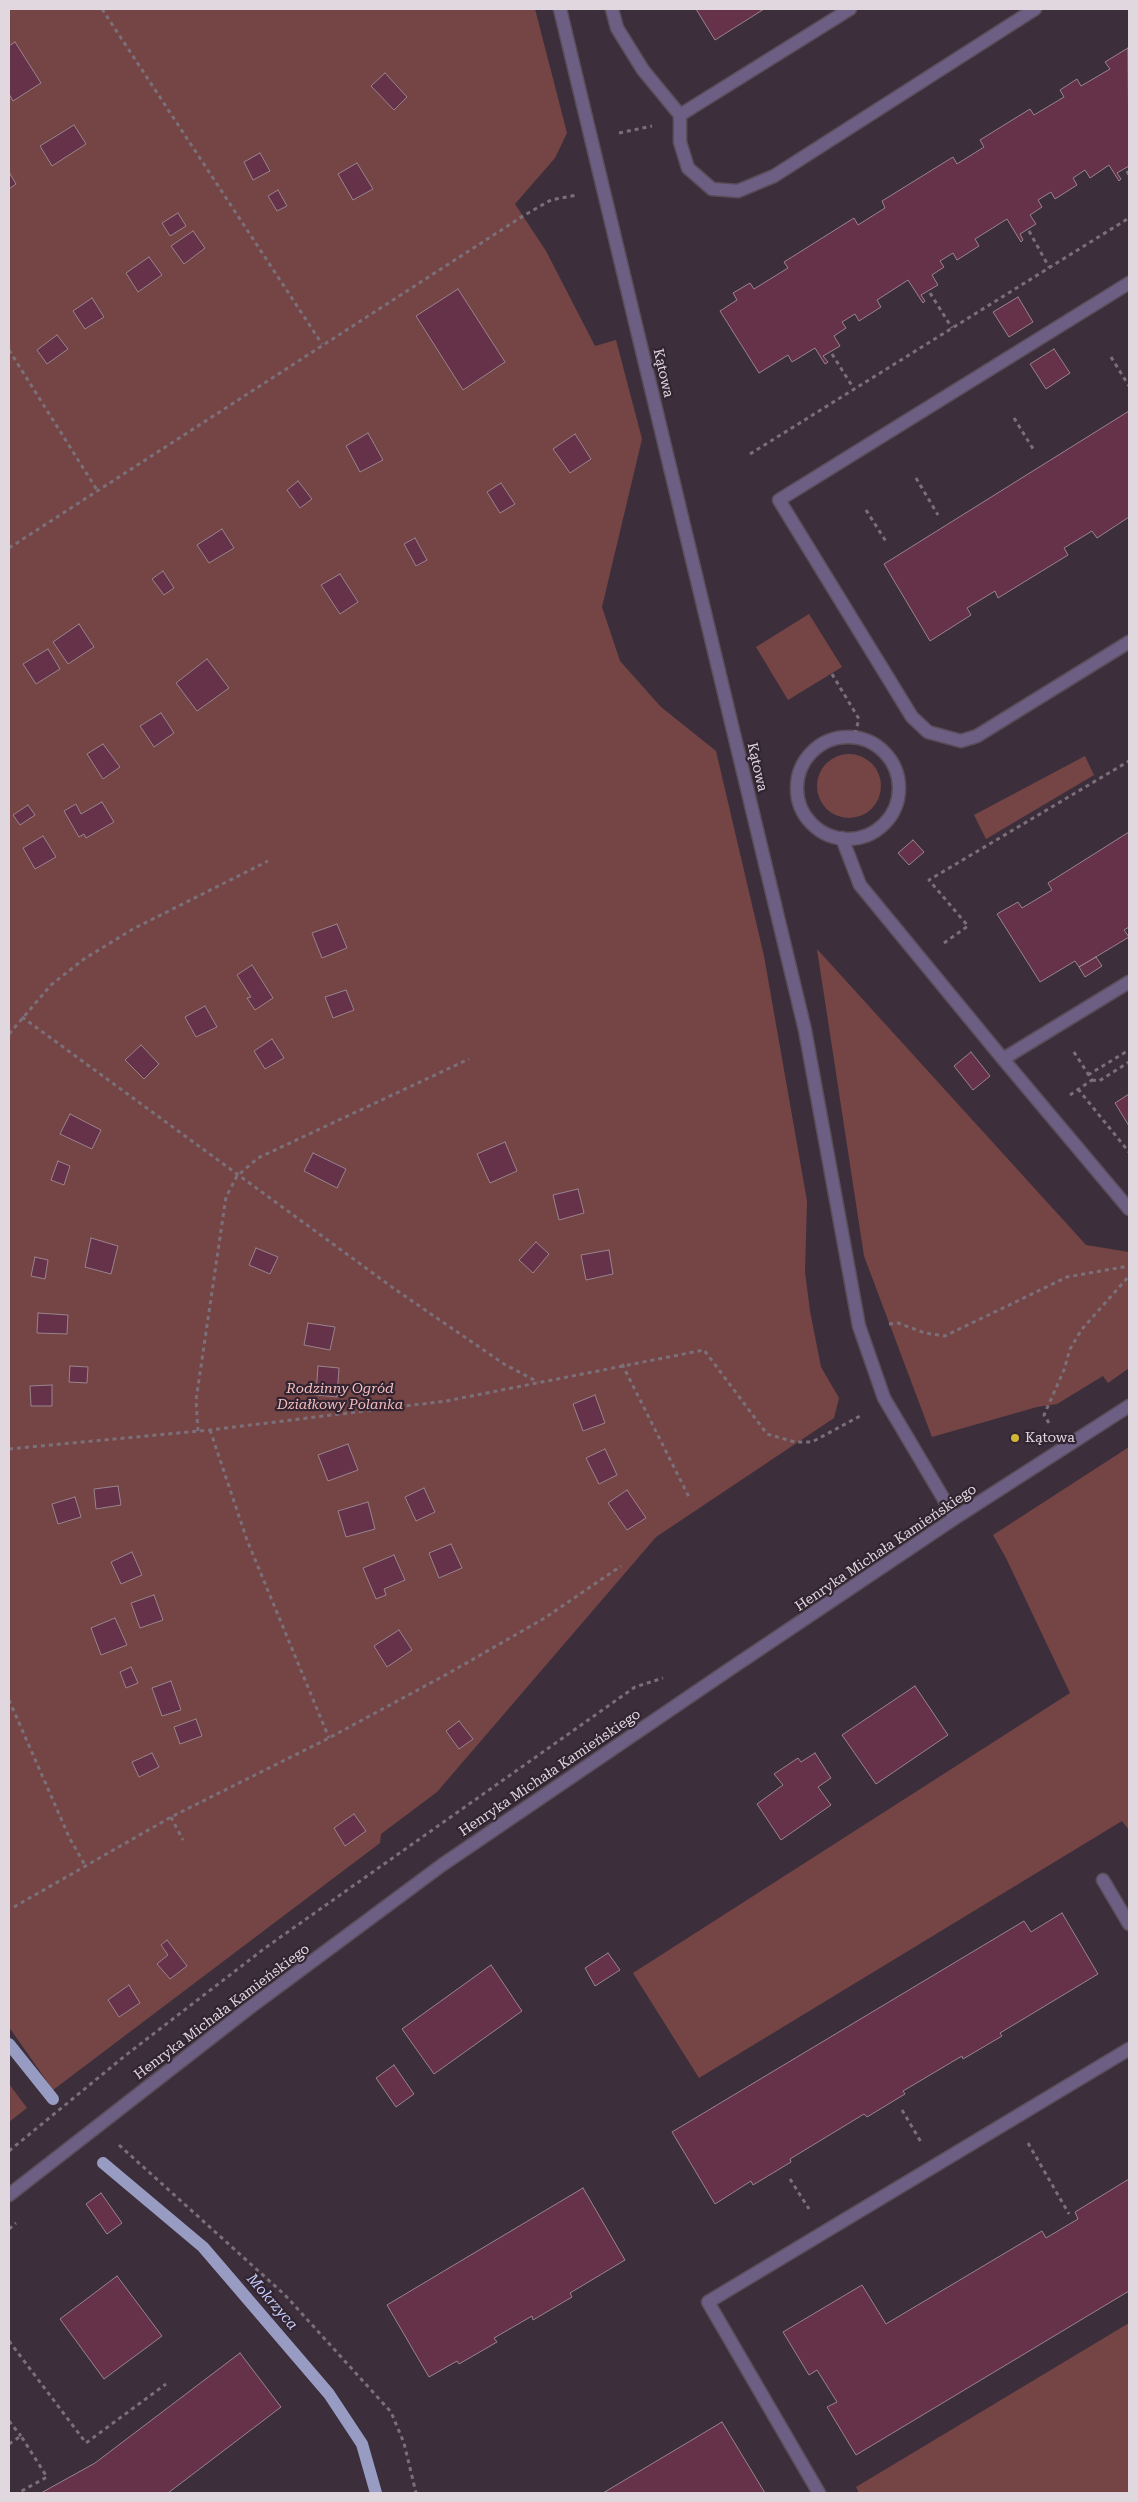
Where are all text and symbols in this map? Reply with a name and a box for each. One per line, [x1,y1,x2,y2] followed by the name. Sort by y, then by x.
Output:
[649,347,677,399] street label: Kątowa
[743,741,771,793] street label: Kątowa
[277,1381,403,1414] park label: Rodzinny Ogród Działkowy Polanka
[1025,1430,1075,1446] place label: Kątowa
[1009,1432,1021,1444] marker: Kątowa
[792,1481,980,1615] street label: Henryka Michała Kamieńskiego
[456,1706,644,1840] street label: Henryka Michała Kamieńskiego
[131,1941,313,2083] street label: Henryka Michała Kamieńskiego
[243,2270,301,2334] water label: Mokrzyca

